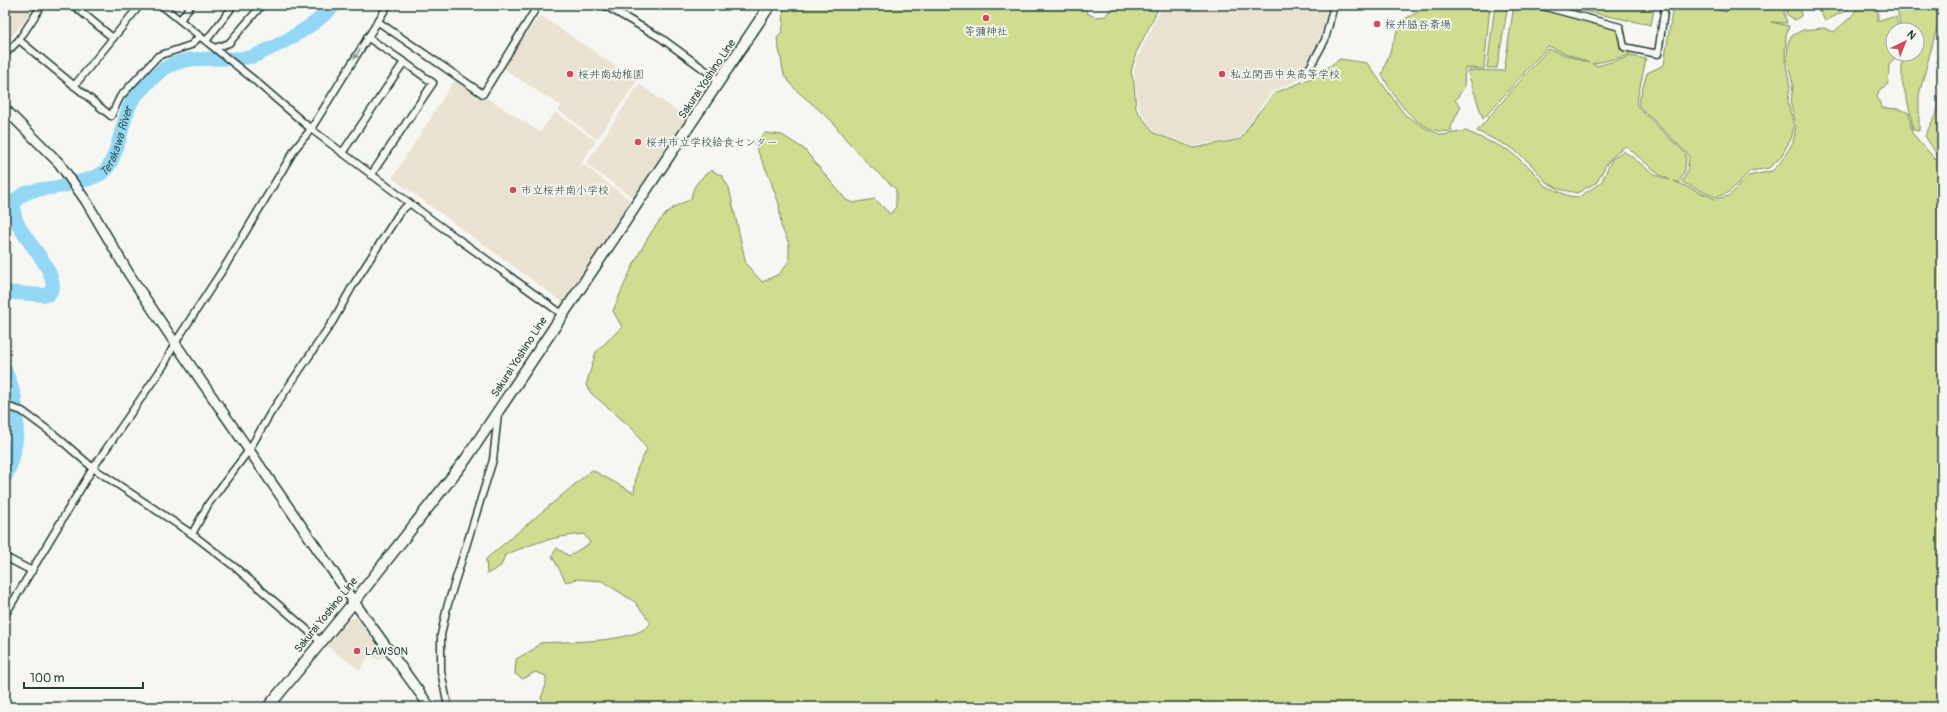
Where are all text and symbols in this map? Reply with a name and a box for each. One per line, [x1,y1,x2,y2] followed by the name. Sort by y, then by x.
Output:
[981,13,991,23] marker: 等彌神社
[1385,18,1451,31] place label: 桜井脇谷斎場
[1372,19,1382,29] marker: 桜井脇谷斎場
[1885,22,1925,62] north arrow
[964,25,1008,38] place label: 等彌神社
[1904,28,1919,43] text: N
[676,36,739,121] street label: Sakurai Yoshino Line
[353,48,360,60] one-way arrow
[578,68,644,81] place label: 桜井南幼稚園
[1230,68,1340,81] place label: 私立関西中央高等学校
[565,69,575,79] marker: 桜井南幼稚園
[1217,69,1227,79] marker: 私立関西中央高等学校
[97,103,137,180] water label: Terakawa River
[646,136,778,149] place label: 桜井市立学校給食センター
[633,137,643,147] marker: 桜井市立学校給食センター
[521,184,609,197] place label: 市立桜井南小学校
[508,185,518,195] marker: 市立桜井南小学校
[488,314,550,399] street label: Sakurai Yoshino Line
[292,574,361,655] street label: Sakurai Yoshino Line
[365,645,408,658] place label: LAWSON
[352,646,362,656] marker: LAWSON
[24,664,143,690] scale bar
[30,671,65,686] text: 100 m

